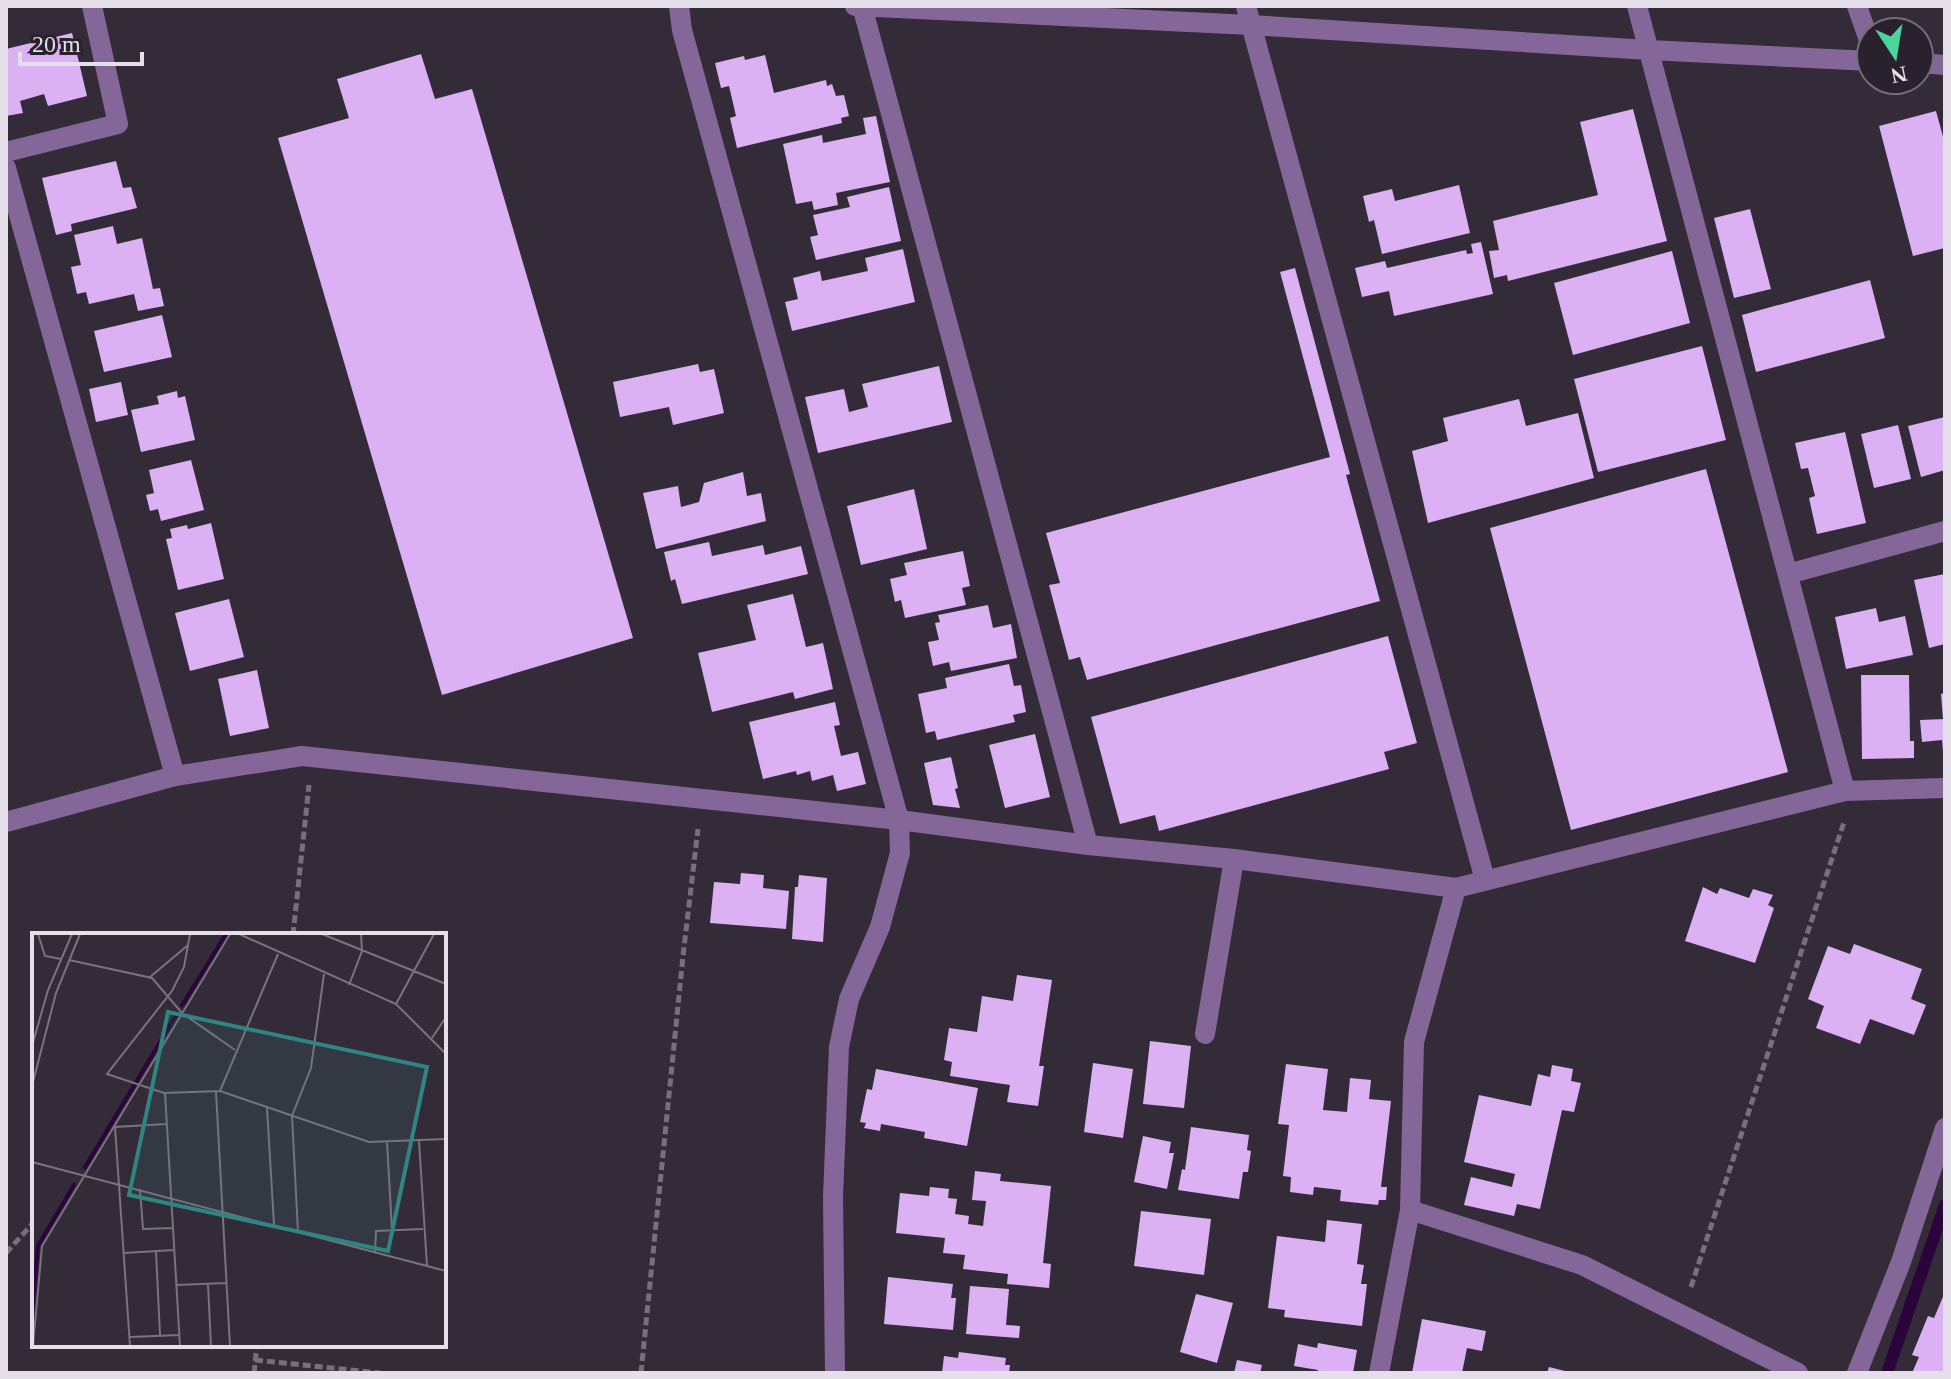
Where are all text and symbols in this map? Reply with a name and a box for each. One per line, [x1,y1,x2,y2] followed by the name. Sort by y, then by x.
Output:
[20,16,142,66] scale bar
[1855,16,1935,96] north arrow
[32,31,81,57] text: 20 m
[1889,61,1909,89] text: N
[32,933,446,1347] inset map

